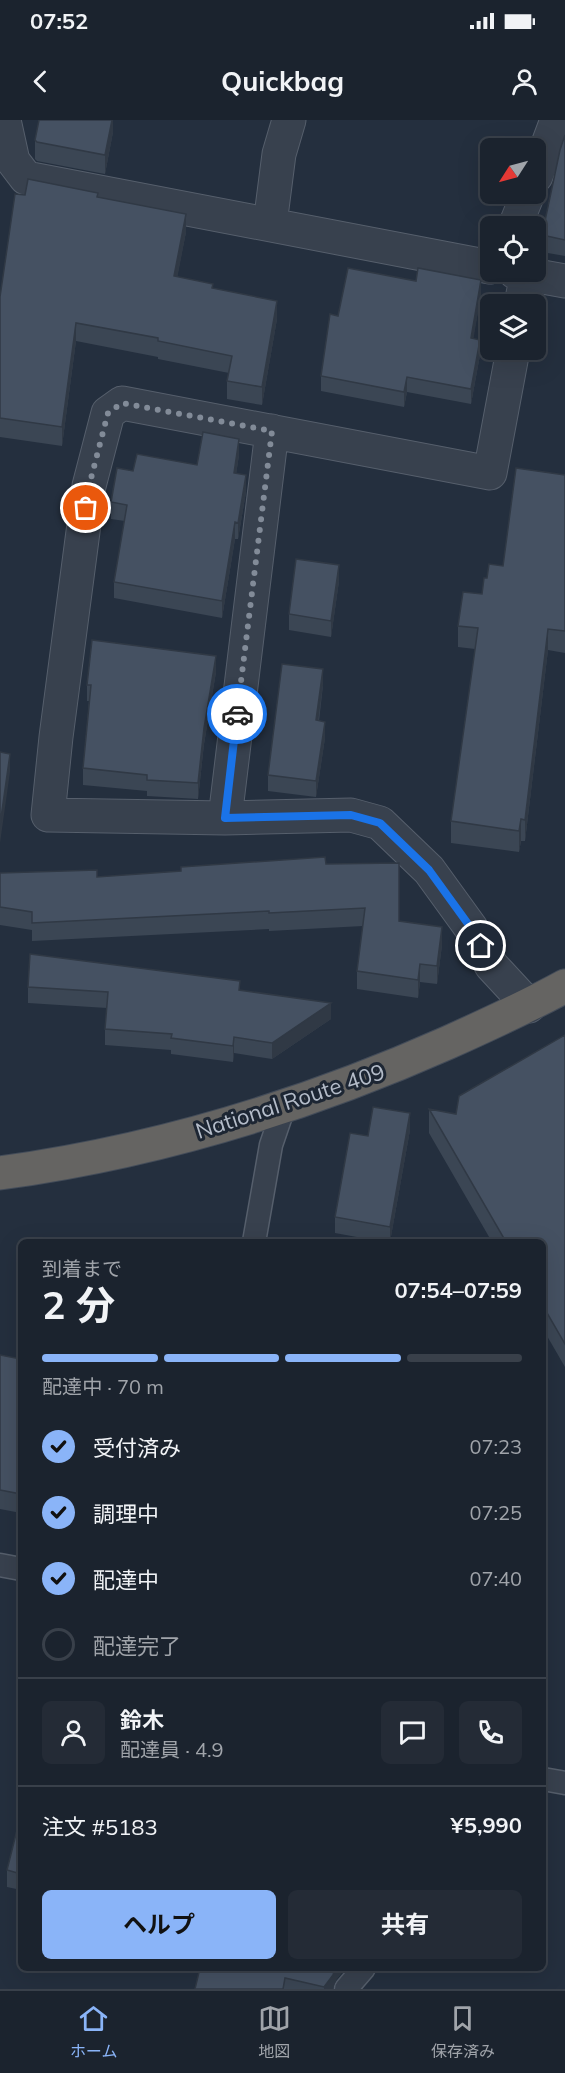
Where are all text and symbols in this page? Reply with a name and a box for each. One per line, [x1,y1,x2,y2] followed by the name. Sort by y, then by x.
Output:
[30,7,88,35] text: 07:52
[221,64,344,98] text: Quickbag
[24,65,57,98] icon: back
[508,65,541,98] icon: person
[480,138,546,204] north arrow
[480,138,546,360] map controls
[480,216,546,282] button: locate
[480,294,546,360] button: layers
[60,482,111,533] pin
[69,491,102,524] icon: bag
[207,684,267,744] courier
[221,698,254,731] icon: car
[455,920,506,971] pin
[464,929,497,962] icon: home
[192,1057,388,1145] street label: National Route 409
[42,1256,122,1281] text: 到着まで
[394,1276,522,1304] text: 07:54–07:59
[42,1280,115,1329] text: 2 分
[42,1374,164,1399] text: 配達中 · 70 m
[42,1430,75,1463] icon: check
[93,1434,181,1462] text: 受付済み
[469,1434,522,1459] text: 07:23
[42,1496,75,1529] icon: check
[93,1500,159,1528] text: 調理中
[469,1500,522,1525] text: 07:25
[42,1562,75,1595] icon: check
[93,1566,159,1594] text: 配達中
[469,1566,522,1591] text: 07:40
[93,1632,181,1660] text: 配達完了
[42,1701,105,1764] button: person
[381,1701,444,1764] button: chat
[459,1701,522,1764] button: phone
[120,1706,164,1734] text: 鈴木
[120,1737,224,1762] text: 配達員 · 4.9
[451,1811,522,1839] text: ¥5,990
[42,1813,158,1841] text: 注文 #5183
[42,1890,276,1959] button: ヘルプ
[288,1890,522,1959] button: 共有
[70,2002,118,2062] tab: ホーム
[258,2002,291,2062] tab: 地図
[431,2002,495,2062] tab: 保存済み

